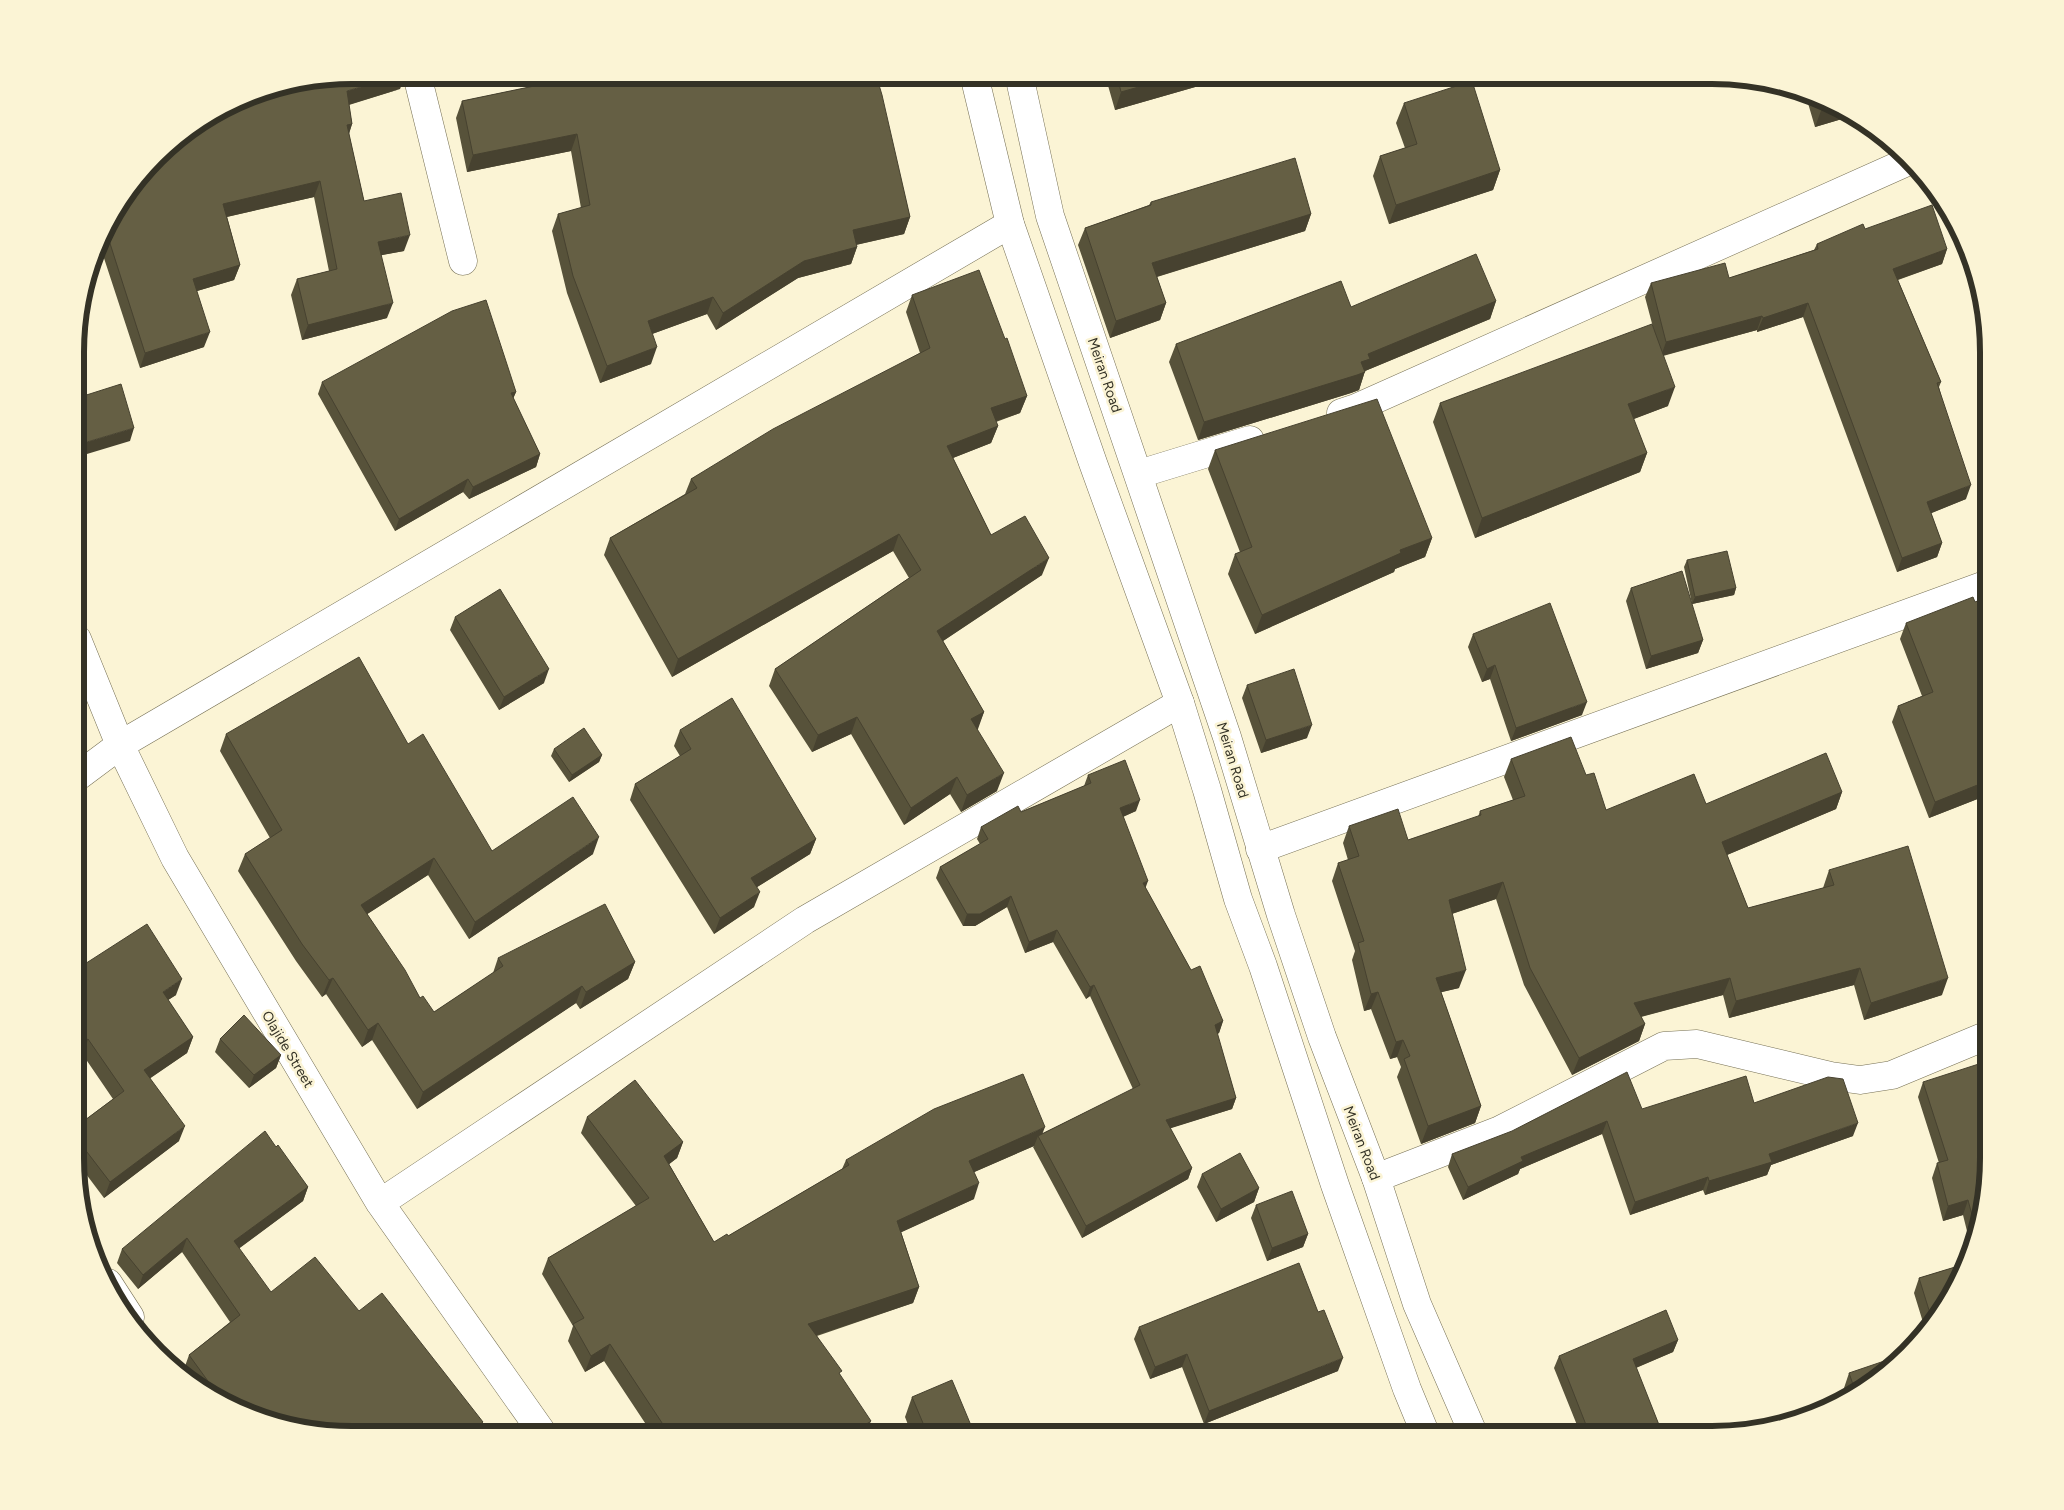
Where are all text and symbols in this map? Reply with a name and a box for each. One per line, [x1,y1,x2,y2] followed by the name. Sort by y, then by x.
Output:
[1084,335,1125,415] street label: Meiran Road
[1213,720,1252,800] street label: Meiran Road
[258,1008,317,1091] street label: Olajide Street
[1340,1104,1383,1183] street label: Meiran Road

